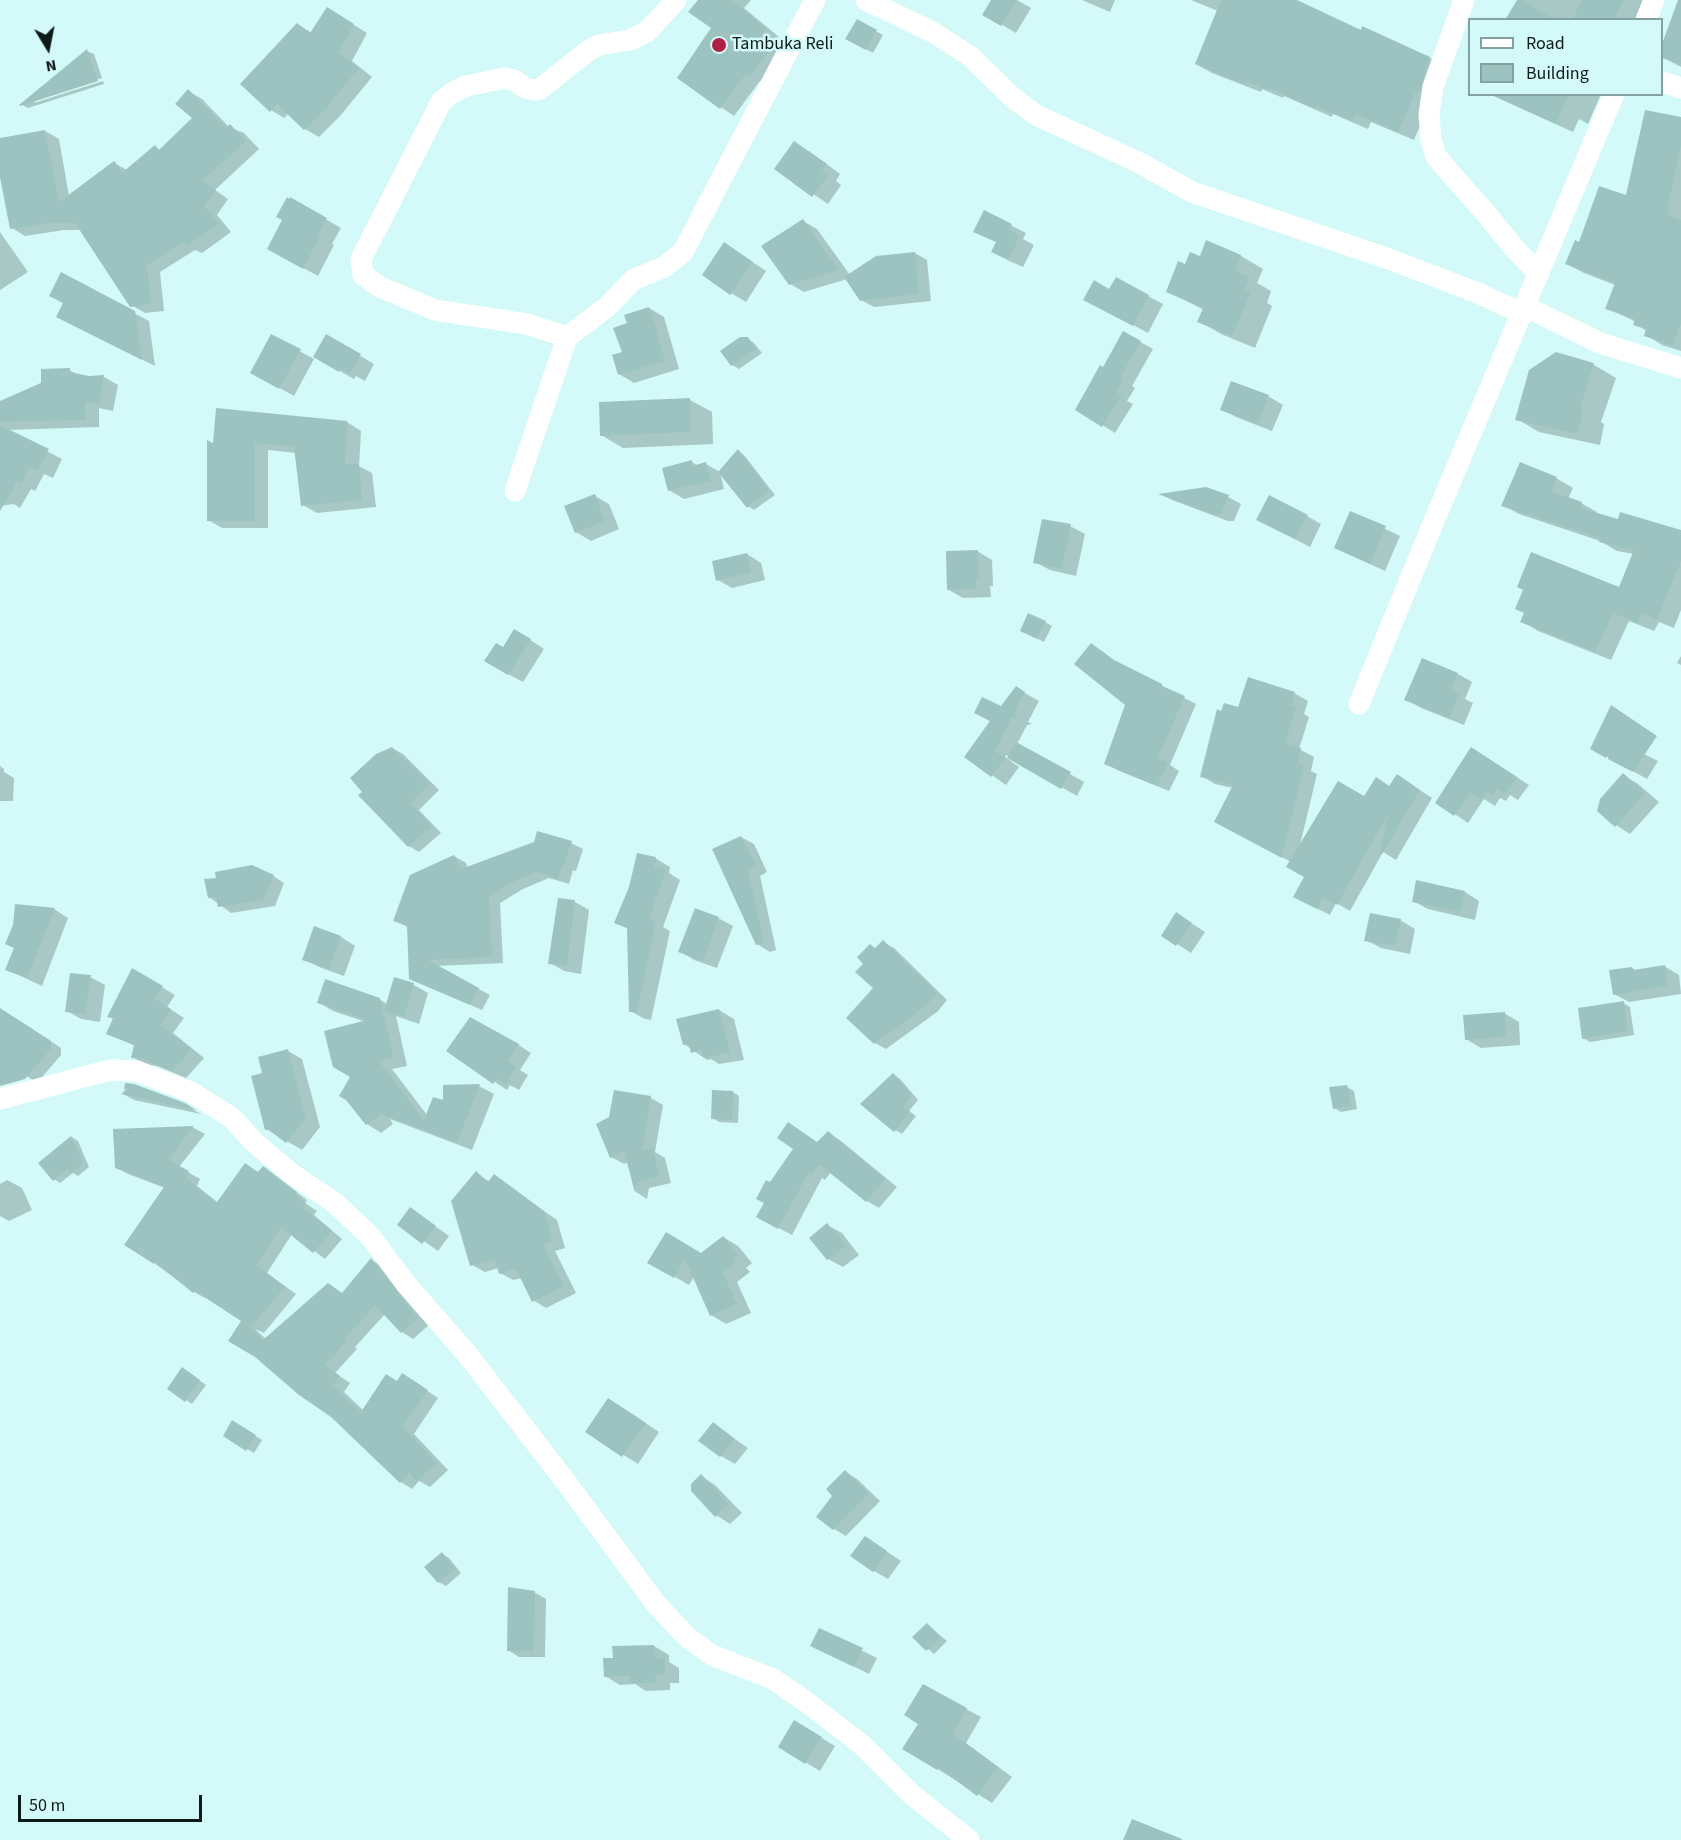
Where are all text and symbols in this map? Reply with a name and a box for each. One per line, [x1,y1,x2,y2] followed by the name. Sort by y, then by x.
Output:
[18,18,78,78] north arrow
[1468,18,1663,96] legend
[1526,31,1565,56] text: Road
[732,34,833,56] place label: Tambuka Reli
[710,36,728,54] marker: Tambuka Reli
[44,54,58,77] text: N
[1526,61,1589,86] text: Building
[21,1783,206,1821] scale bar
[29,1793,65,1818] text: 50 m

